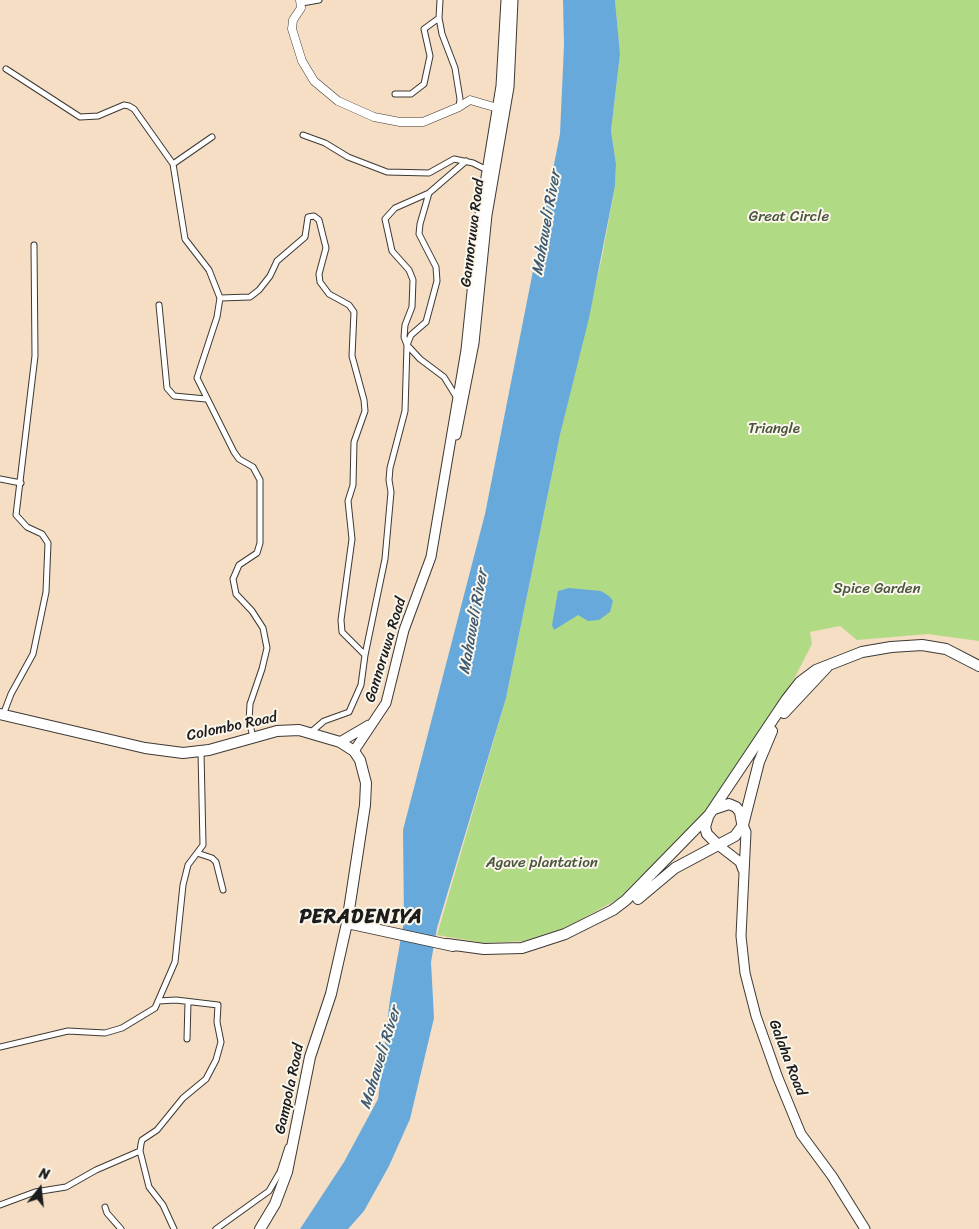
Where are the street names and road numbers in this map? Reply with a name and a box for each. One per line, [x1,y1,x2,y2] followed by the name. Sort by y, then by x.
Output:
[457,178,489,288] street label: Gannoruwa Road
[361,595,411,705] street label: Gannoruwa Road
[185,709,279,745] street label: Colombo Road
[764,1017,810,1099] street label: Galaha Road
[272,1042,308,1136] street label: Gampola Road

